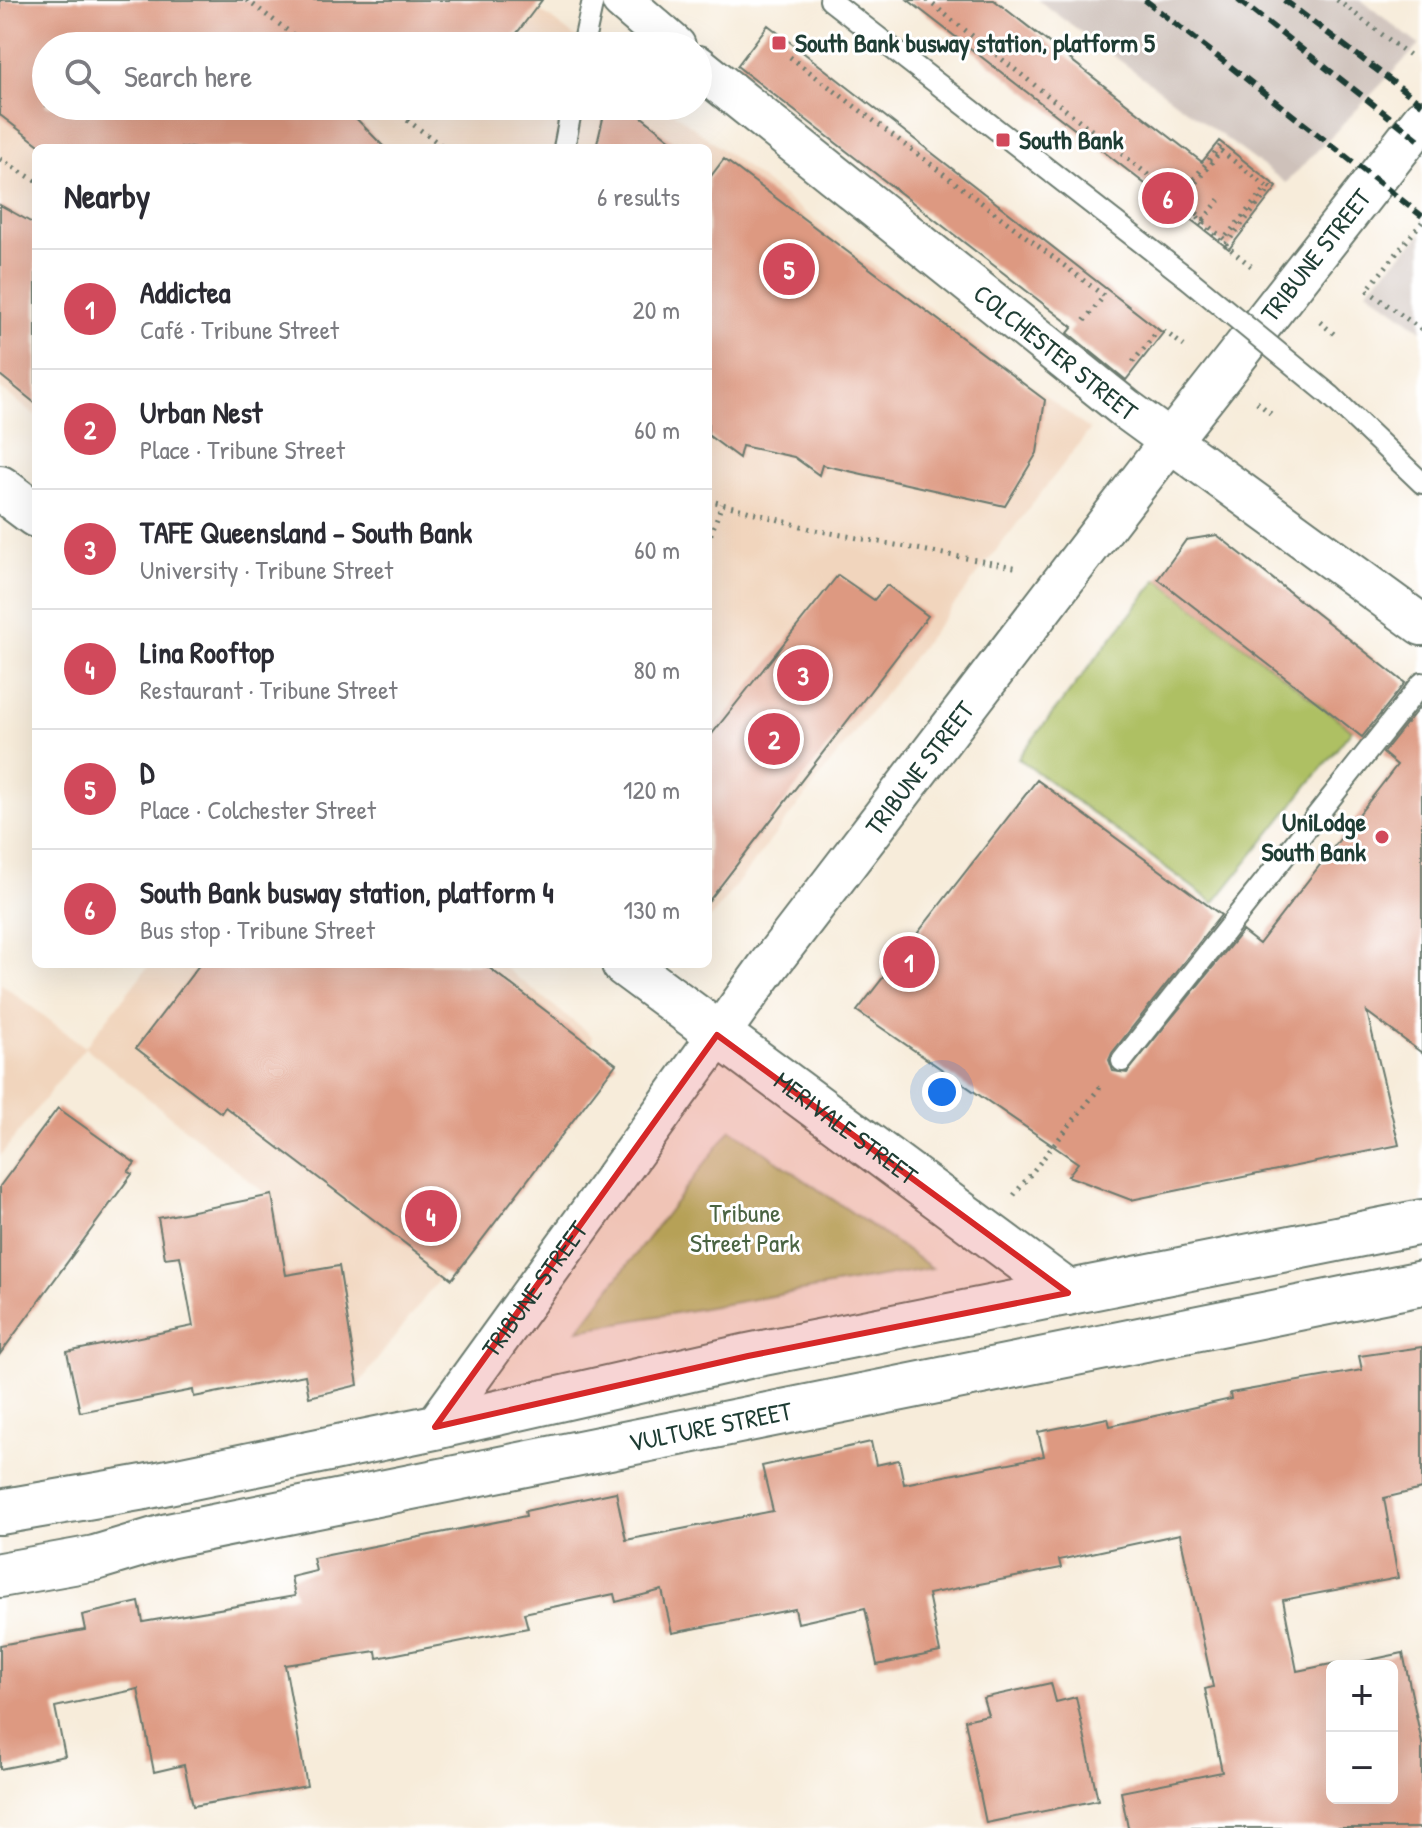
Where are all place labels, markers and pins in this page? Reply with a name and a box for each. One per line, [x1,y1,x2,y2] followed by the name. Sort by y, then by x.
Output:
[795,25,1155,61] place label: South Bank busway station, platform 5
[770,34,788,52] marker: South Bank busway station, platform 5
[1019,122,1124,157] place label: South Bank
[994,131,1012,149] marker: South Bank
[1142,168,1194,228] pin: 6
[763,239,815,299] pin: 5
[777,645,829,705] pin: 3
[748,709,800,769] pin: 2
[1261,804,1367,869] place label: UniLodge South Bank
[1373,828,1391,846] marker: UniLodge South Bank
[883,932,935,992] pin: 1
[405,1186,457,1246] pin: 4

